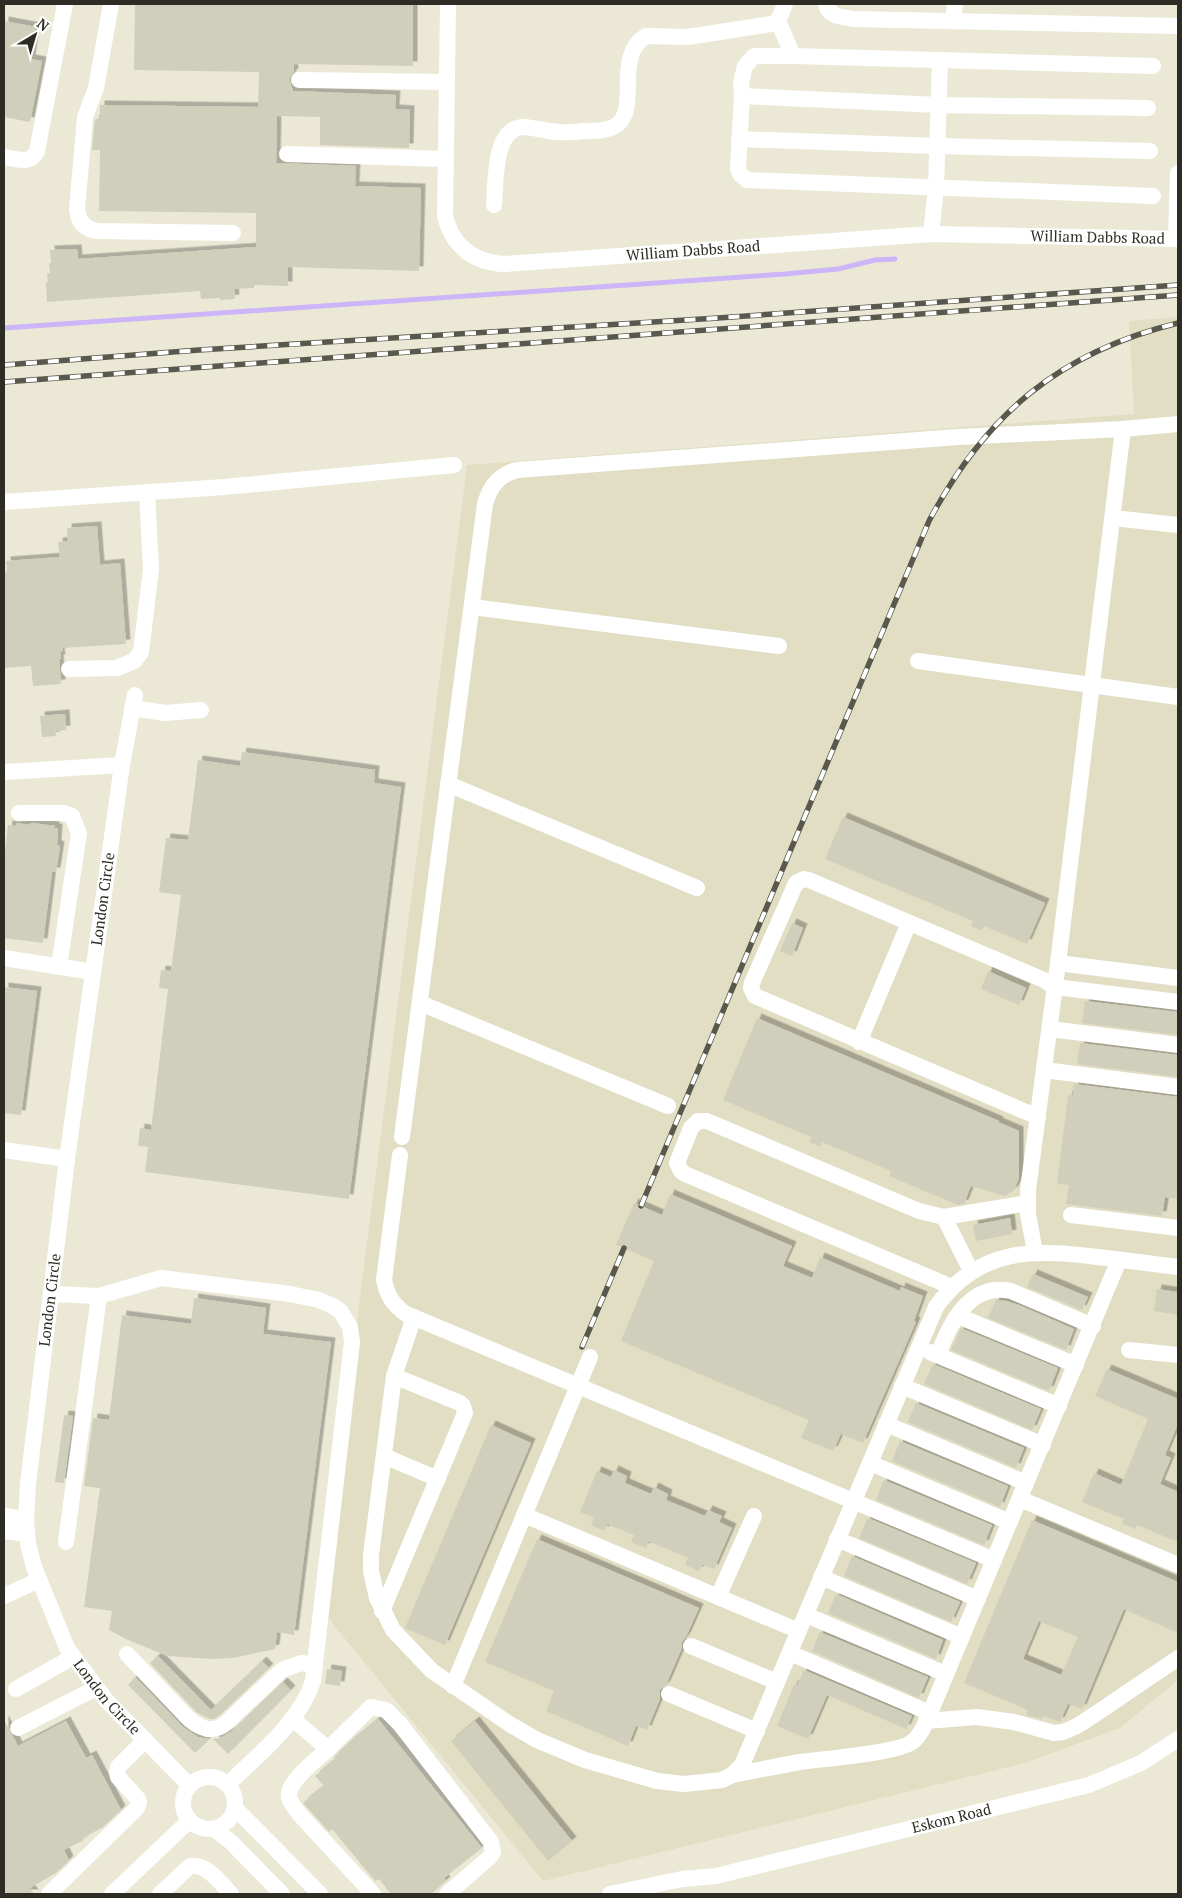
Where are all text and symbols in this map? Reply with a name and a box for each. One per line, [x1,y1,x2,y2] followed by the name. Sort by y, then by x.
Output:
[10,10,60,60] north arrow
[33,14,54,35] text: N
[1030,225,1165,248] street label: William Dabbs Road
[625,235,761,264] street label: William Dabbs Road
[86,851,118,947] street label: London Circle
[33,1252,65,1348] street label: London Circle
[70,1655,145,1739] street label: London Circle
[909,1798,993,1837] street label: Eskom Road

